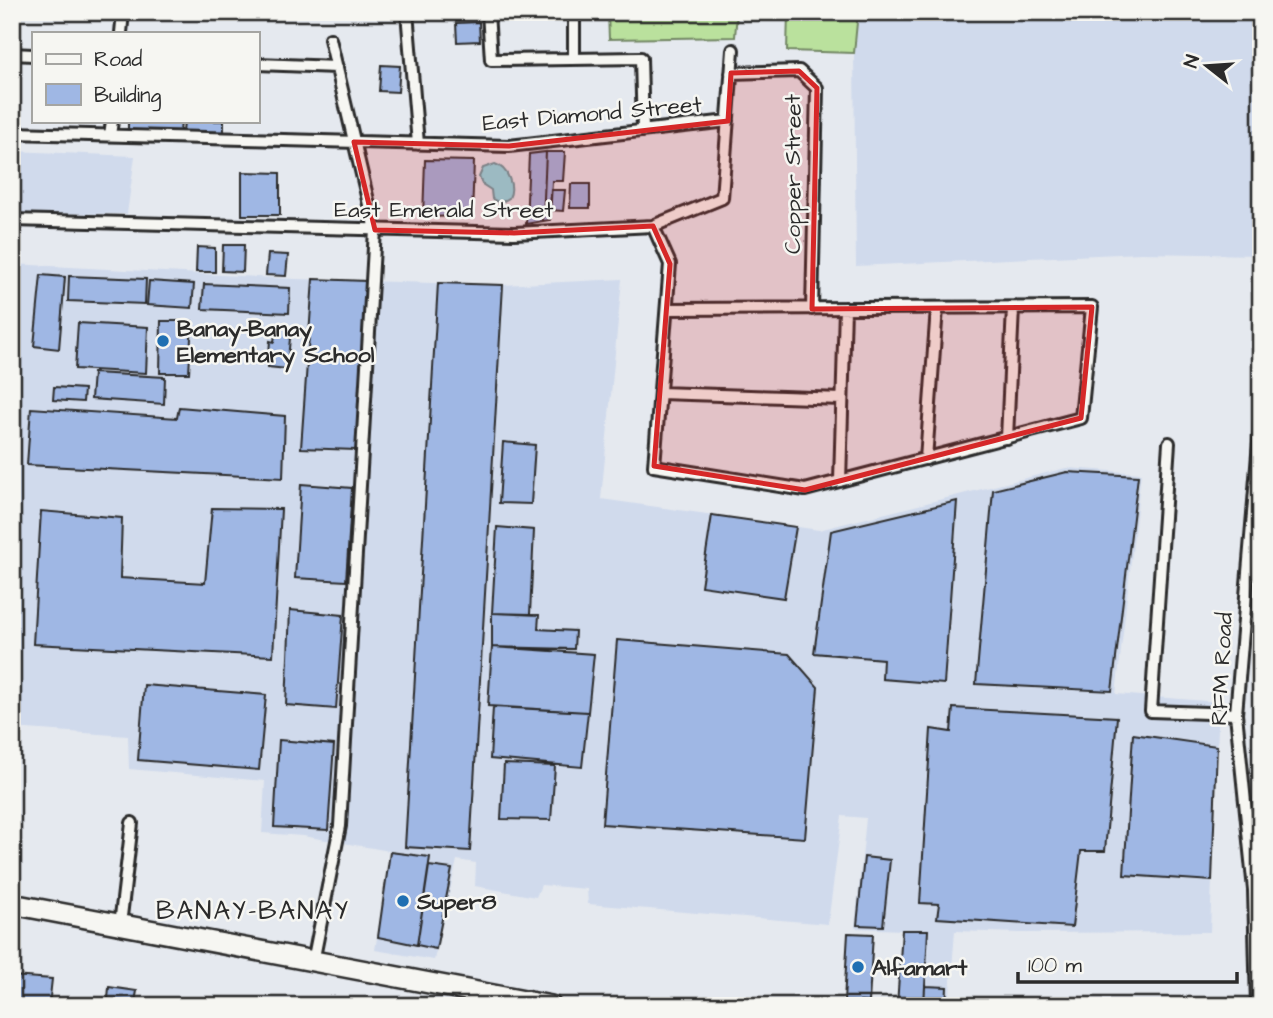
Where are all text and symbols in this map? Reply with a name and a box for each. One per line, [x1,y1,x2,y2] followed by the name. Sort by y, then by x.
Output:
[32,32,259,122] legend
[1172,32,1242,102] north arrow
[94,45,142,74] text: Road
[1178,52,1207,71] text: N
[94,81,162,112] text: Building
[481,88,704,140] street label: East Diamond Street
[777,93,809,254] street label: Copper Street
[334,194,554,226] street label: East Emerald Street
[177,313,375,373] place label: Banay-Banay Elementary School
[155,333,171,349] marker: Banay-Banay Elementary School
[1203,611,1241,727] street label: RFM Road
[416,886,496,918] place label: Super8
[156,893,350,929] district label: BANAY-BANAY
[395,893,411,909] marker: Super8
[1018,941,1236,985] scale bar
[1028,951,1083,980] text: 100 m
[872,952,968,984] place label: Alfamart
[850,959,866,975] marker: Alfamart

